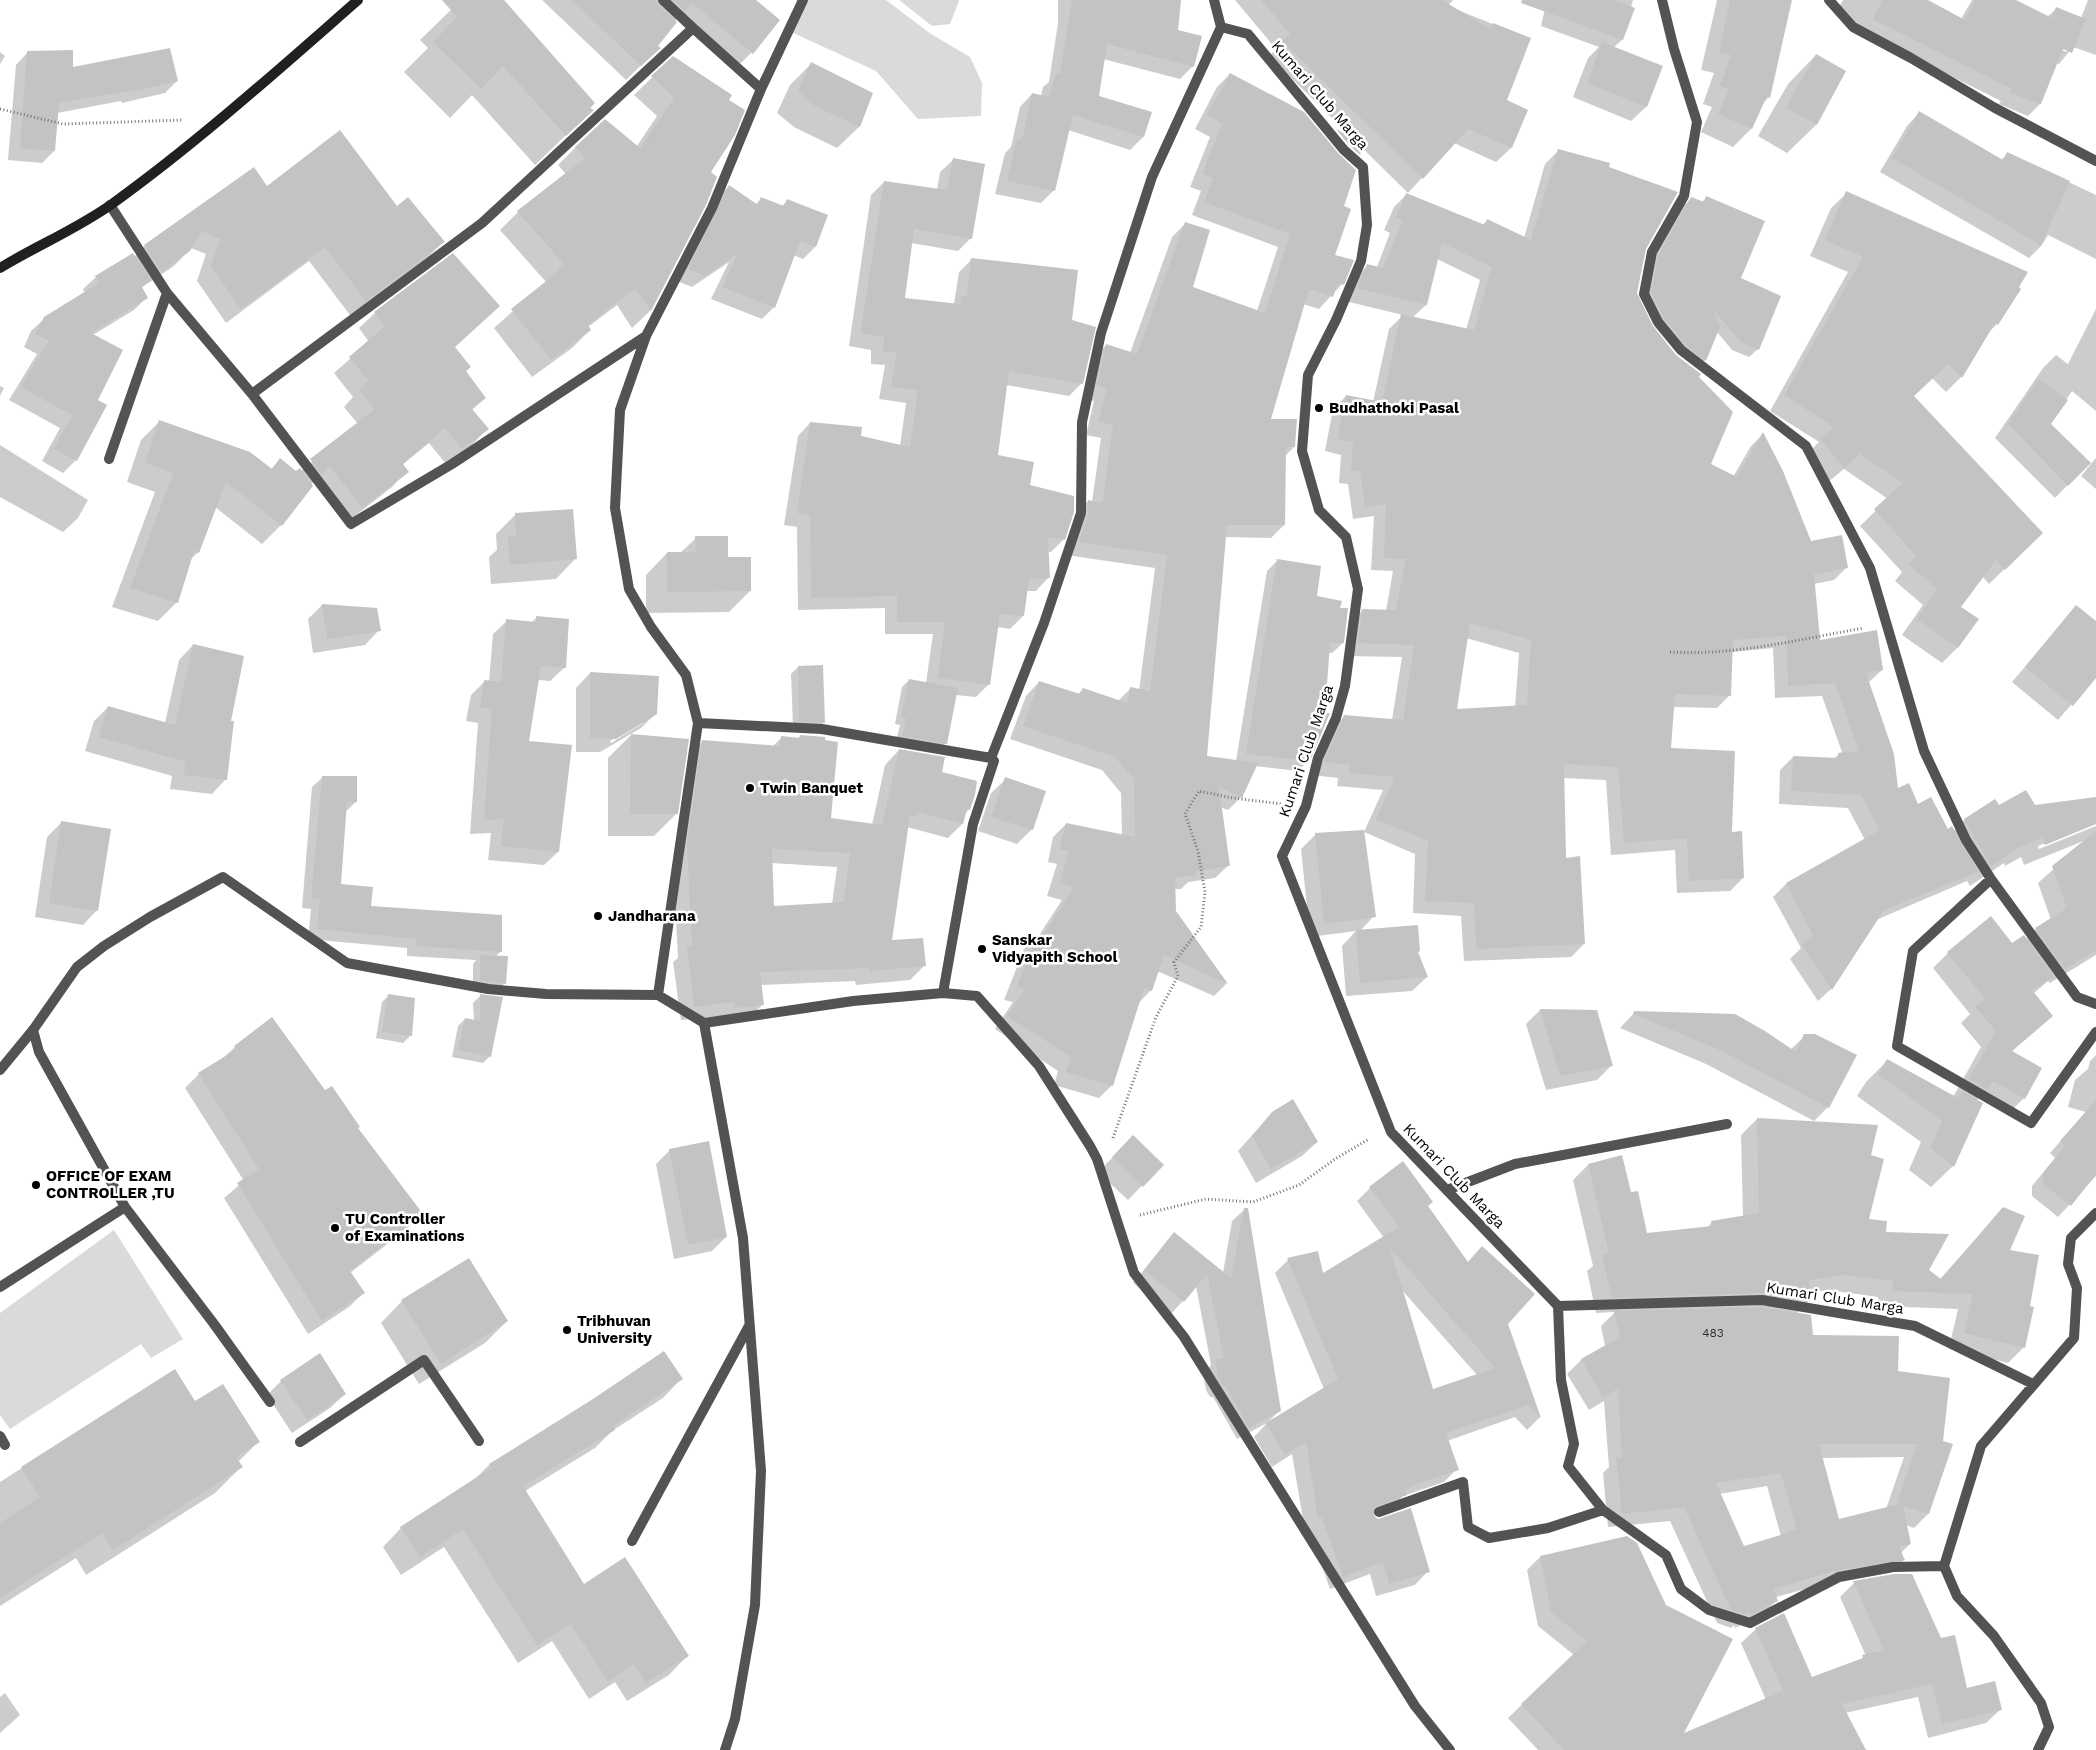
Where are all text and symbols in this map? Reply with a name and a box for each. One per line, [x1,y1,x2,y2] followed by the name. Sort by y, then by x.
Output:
[1268,37,1373,154] street label: Kumari Club Marga
[1329,399,1459,417] place label: Budhathoki Pasal
[1313,402,1325,414] marker: Budhathoki Pasal
[1275,682,1337,820] street label: Kumari Club Marga
[760,779,863,797] place label: Twin Banquet
[744,782,756,794] marker: Twin Banquet
[608,907,696,925] place label: Jandharana
[592,910,604,922] marker: Jandharana
[992,931,1118,966] place label: Sanskar Vidyapith School
[976,943,988,955] marker: Sanskar Vidyapith School
[1399,1120,1509,1233] street label: Kumari Club Marga
[46,1167,175,1202] place label: OFFICE OF EXAM CONTROLLER ,TU
[30,1179,42,1191] marker: OFFICE OF EXAM CONTROLLER ,TU
[345,1210,465,1245] place label: TU Controller of Examinations
[329,1222,341,1234] marker: TU Controller of Examinations
[1765,1278,1905,1318] street label: Kumari Club Marga
[577,1312,652,1347] place label: Tribhuvan University
[561,1324,573,1336] marker: Tribhuvan University
[1702,1326,1724,1340] house number: 483

